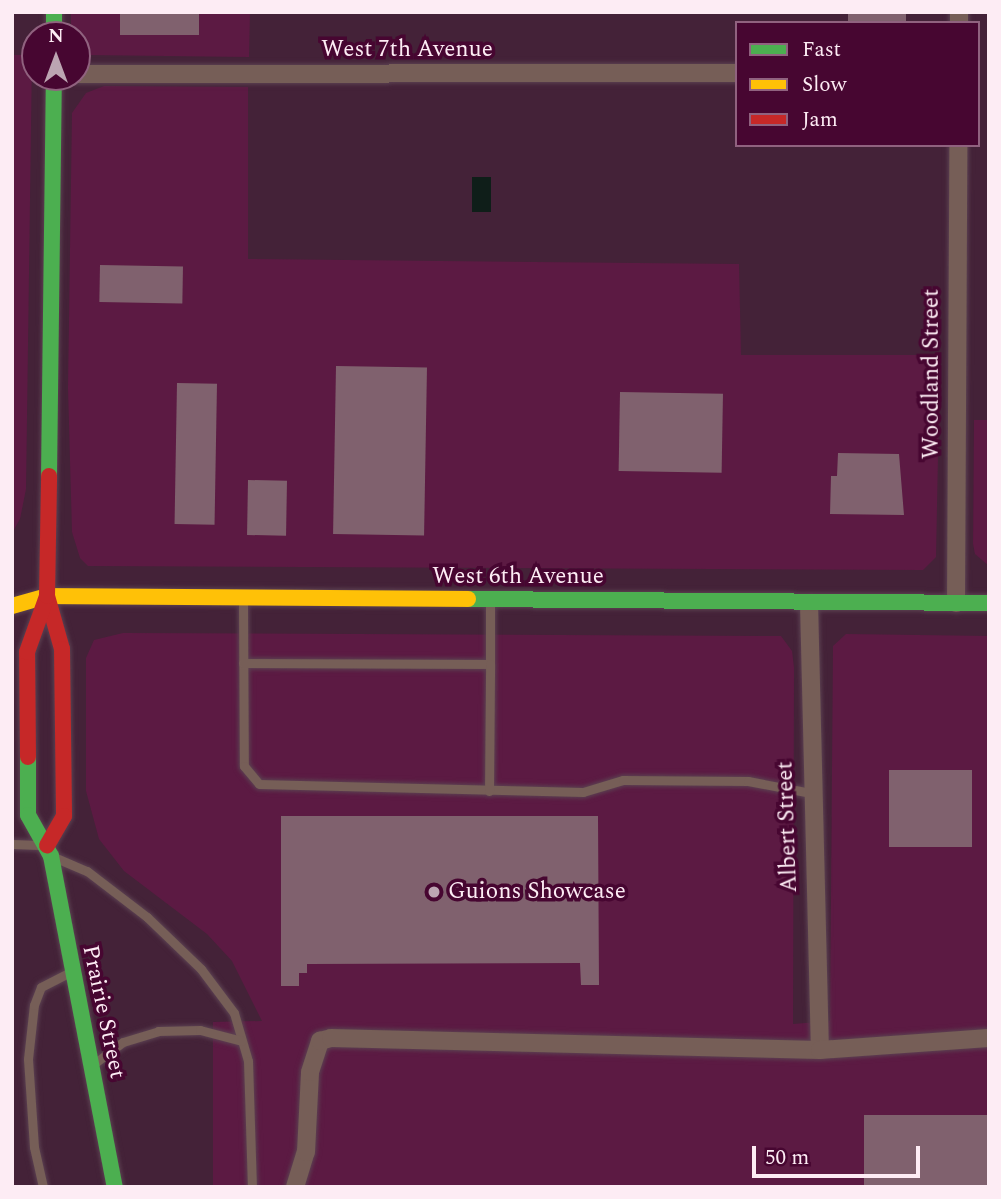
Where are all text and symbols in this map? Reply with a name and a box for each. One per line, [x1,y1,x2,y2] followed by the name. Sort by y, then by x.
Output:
[21,21,91,91] north arrow
[735,21,980,147] legend
[48,22,64,51] text: N
[802,34,841,66] text: Fast
[321,36,493,64] street label: West 7th Avenue
[802,69,846,101] text: Slow
[802,104,838,136] text: Jam
[918,289,946,459] street label: Woodland Street
[432,563,604,591] street label: West 6th Avenue
[772,761,804,893] street label: Albert Street
[448,878,626,906] place label: Guions Showcase
[426,884,442,900] marker: Guions Showcase
[75,943,131,1081] street label: Prairie Street
[756,1132,924,1176] scale bar
[765,1142,809,1174] text: 50 m

